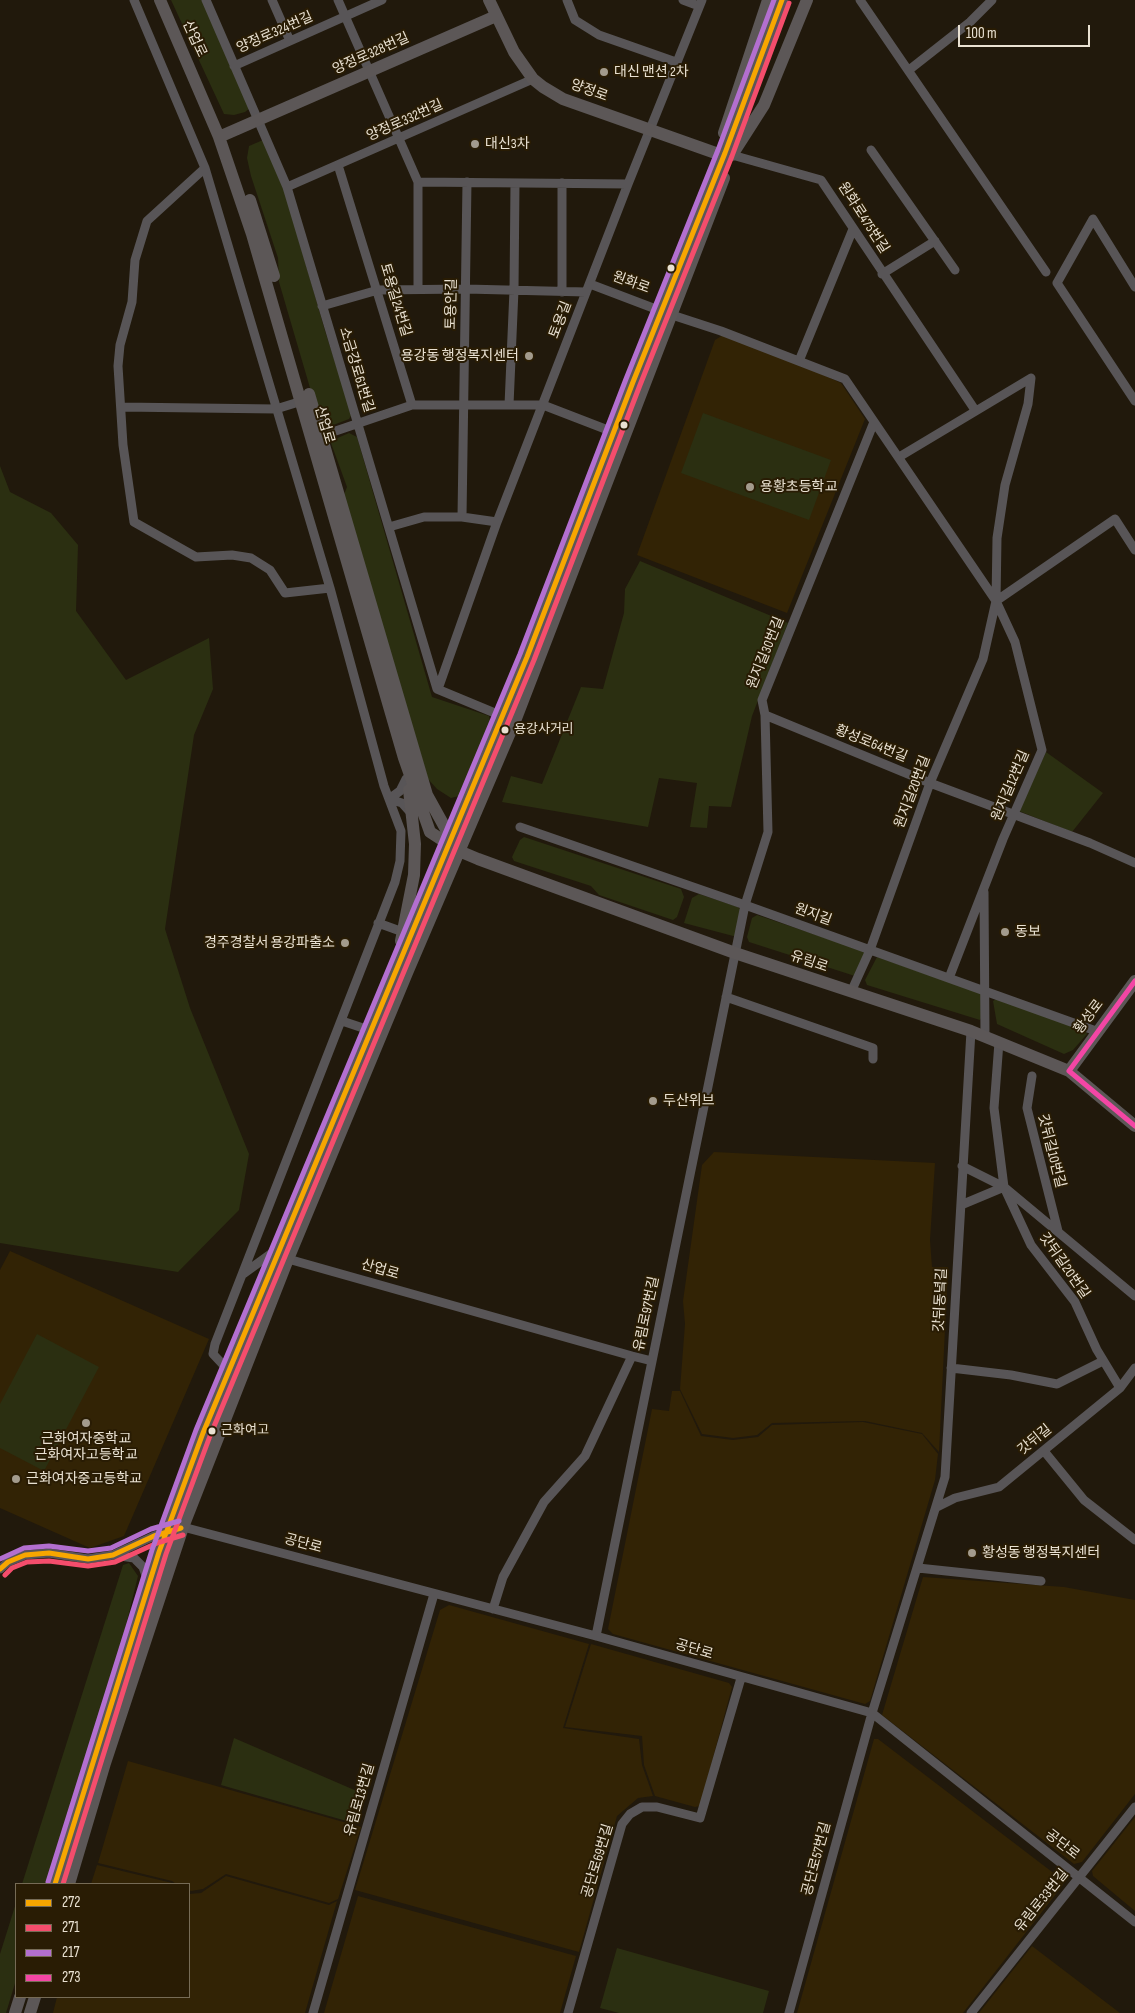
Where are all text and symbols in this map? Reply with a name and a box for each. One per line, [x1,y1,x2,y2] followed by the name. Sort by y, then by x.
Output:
[234,9,316,57] street label: 양정로324번길
[960,15,1092,47] scale bar
[178,18,210,60] street label: 산업로
[966,24,997,43] text: 100 m
[330,30,412,78] street label: 양정로328번길
[614,64,689,80] place label: 대신 맨션 2차
[598,66,610,78] marker: 대신 맨션 2차
[568,76,610,106] street label: 양정로
[364,97,446,145] street label: 양정로332번길
[485,136,530,152] place label: 대신3차
[469,138,481,150] marker: 대신3차
[834,179,892,257] street label: 원화로475번길
[376,261,414,339] street label: 토용길24번길
[666,263,676,273] unlabelled marker
[610,268,652,298] street label: 원화로
[443,278,461,330] street label: 토용안길
[546,299,576,341] street label: 토용길
[335,325,377,415] street label: 소금강로61번길
[401,348,519,364] place label: 용강동 행정복지센터
[523,350,535,362] marker: 용강동 행정복지센터
[311,404,337,446] street label: 산업로
[619,420,629,430] unlabelled marker
[760,479,837,495] place label: 용황초등학교
[744,481,756,493] marker: 용황초등학교
[744,614,788,692] street label: 원지길30번길
[514,722,574,738] place label: 용강사거리
[832,722,910,766] street label: 황성로64번길
[500,725,510,735] marker: 용강사거리
[989,748,1033,824] street label: 원지길12번길
[891,753,935,831] street label: 원지길20번길
[792,900,834,930] street label: 원지길
[1015,924,1041,940] place label: 동보
[999,926,1011,938] marker: 동보
[204,935,335,951] place label: 경주경찰서 용강파출소
[339,937,351,949] marker: 경주경찰서 용강파출소
[788,948,830,976] street label: 유림로
[1071,997,1107,1037] street label: 황성로
[663,1093,715,1109] place label: 두산위브
[647,1095,659,1107] marker: 두산위브
[1034,1112,1068,1190] street label: 갓뒤길10번길
[1035,1230,1093,1302] street label: 갓뒤길20번길
[359,1257,401,1283] street label: 산업로
[931,1267,951,1333] street label: 갓뒤동녘길
[631,1275,663,1353] street label: 유림로97번길
[80,1417,92,1429] marker: 근화여자중학교 근화여자고등학교
[1015,1421,1055,1459] street label: 갓뒤길
[221,1423,269,1439] place label: 근화여고
[207,1426,217,1436] marker: 근화여고
[34,1431,138,1464] place label: 근화여자중학교 근화여자고등학교
[26,1471,142,1487] place label: 근화여자중고등학교
[10,1473,22,1485] marker: 근화여자중고등학교
[282,1531,324,1557] street label: 공단로
[982,1545,1100,1561] place label: 황성동 행정복지센터
[966,1547,978,1559] marker: 황성동 행정복지센터
[673,1637,715,1663] street label: 공단로
[342,1762,378,1838] street label: 유림로13번길
[799,1820,835,1898] street label: 공단로57번길
[579,1822,617,1900] street label: 공단로69번길
[1042,1826,1082,1864] street label: 공단로
[1012,1866,1072,1936] street label: 유림로33번길
[15,1883,190,1998] legend
[62,1893,80,1912] text: 272
[62,1918,80,1937] text: 271
[62,1943,79,1962] text: 217
[62,1968,81,1987] text: 273

